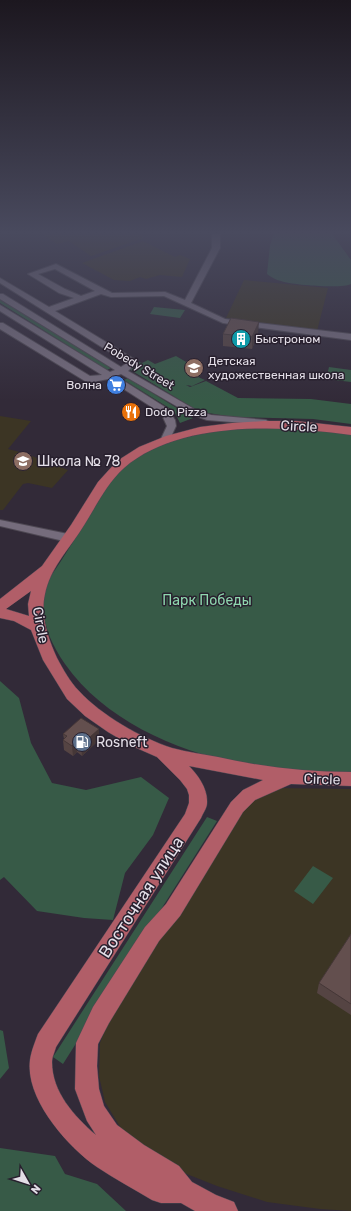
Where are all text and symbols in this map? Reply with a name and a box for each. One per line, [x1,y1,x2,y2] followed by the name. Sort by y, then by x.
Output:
[230,328,252,350] building icon: Быстроном
[255,332,320,346] place label: Быстроном
[101,340,177,393] street label: Pobedy Street
[208,354,344,382] place label: Детская художественная школа
[183,357,205,379] school or university icon: Детская художественная школа
[105,374,127,396] supermarket icon: Волна
[66,378,102,392] place label: Волна
[120,401,142,423] restaurant icon: Dodo Pizza
[145,405,207,419] place label: Dodo Pizza
[280,417,318,436] street label: Circle
[12,450,34,472] school or university icon: Школа № 78
[37,453,121,470] place label: Школа № 78
[162,592,252,609] park label: Парк Победы
[29,605,52,645] street label: Circle
[71,731,93,753] fuel station icon: Rosneft
[96,734,148,751] place label: Rosneft
[303,770,341,789] street label: Circle
[94,833,188,961] street label: Восточная улица
[8,1163,48,1203] north arrow
[28,1182,43,1196] text: N

